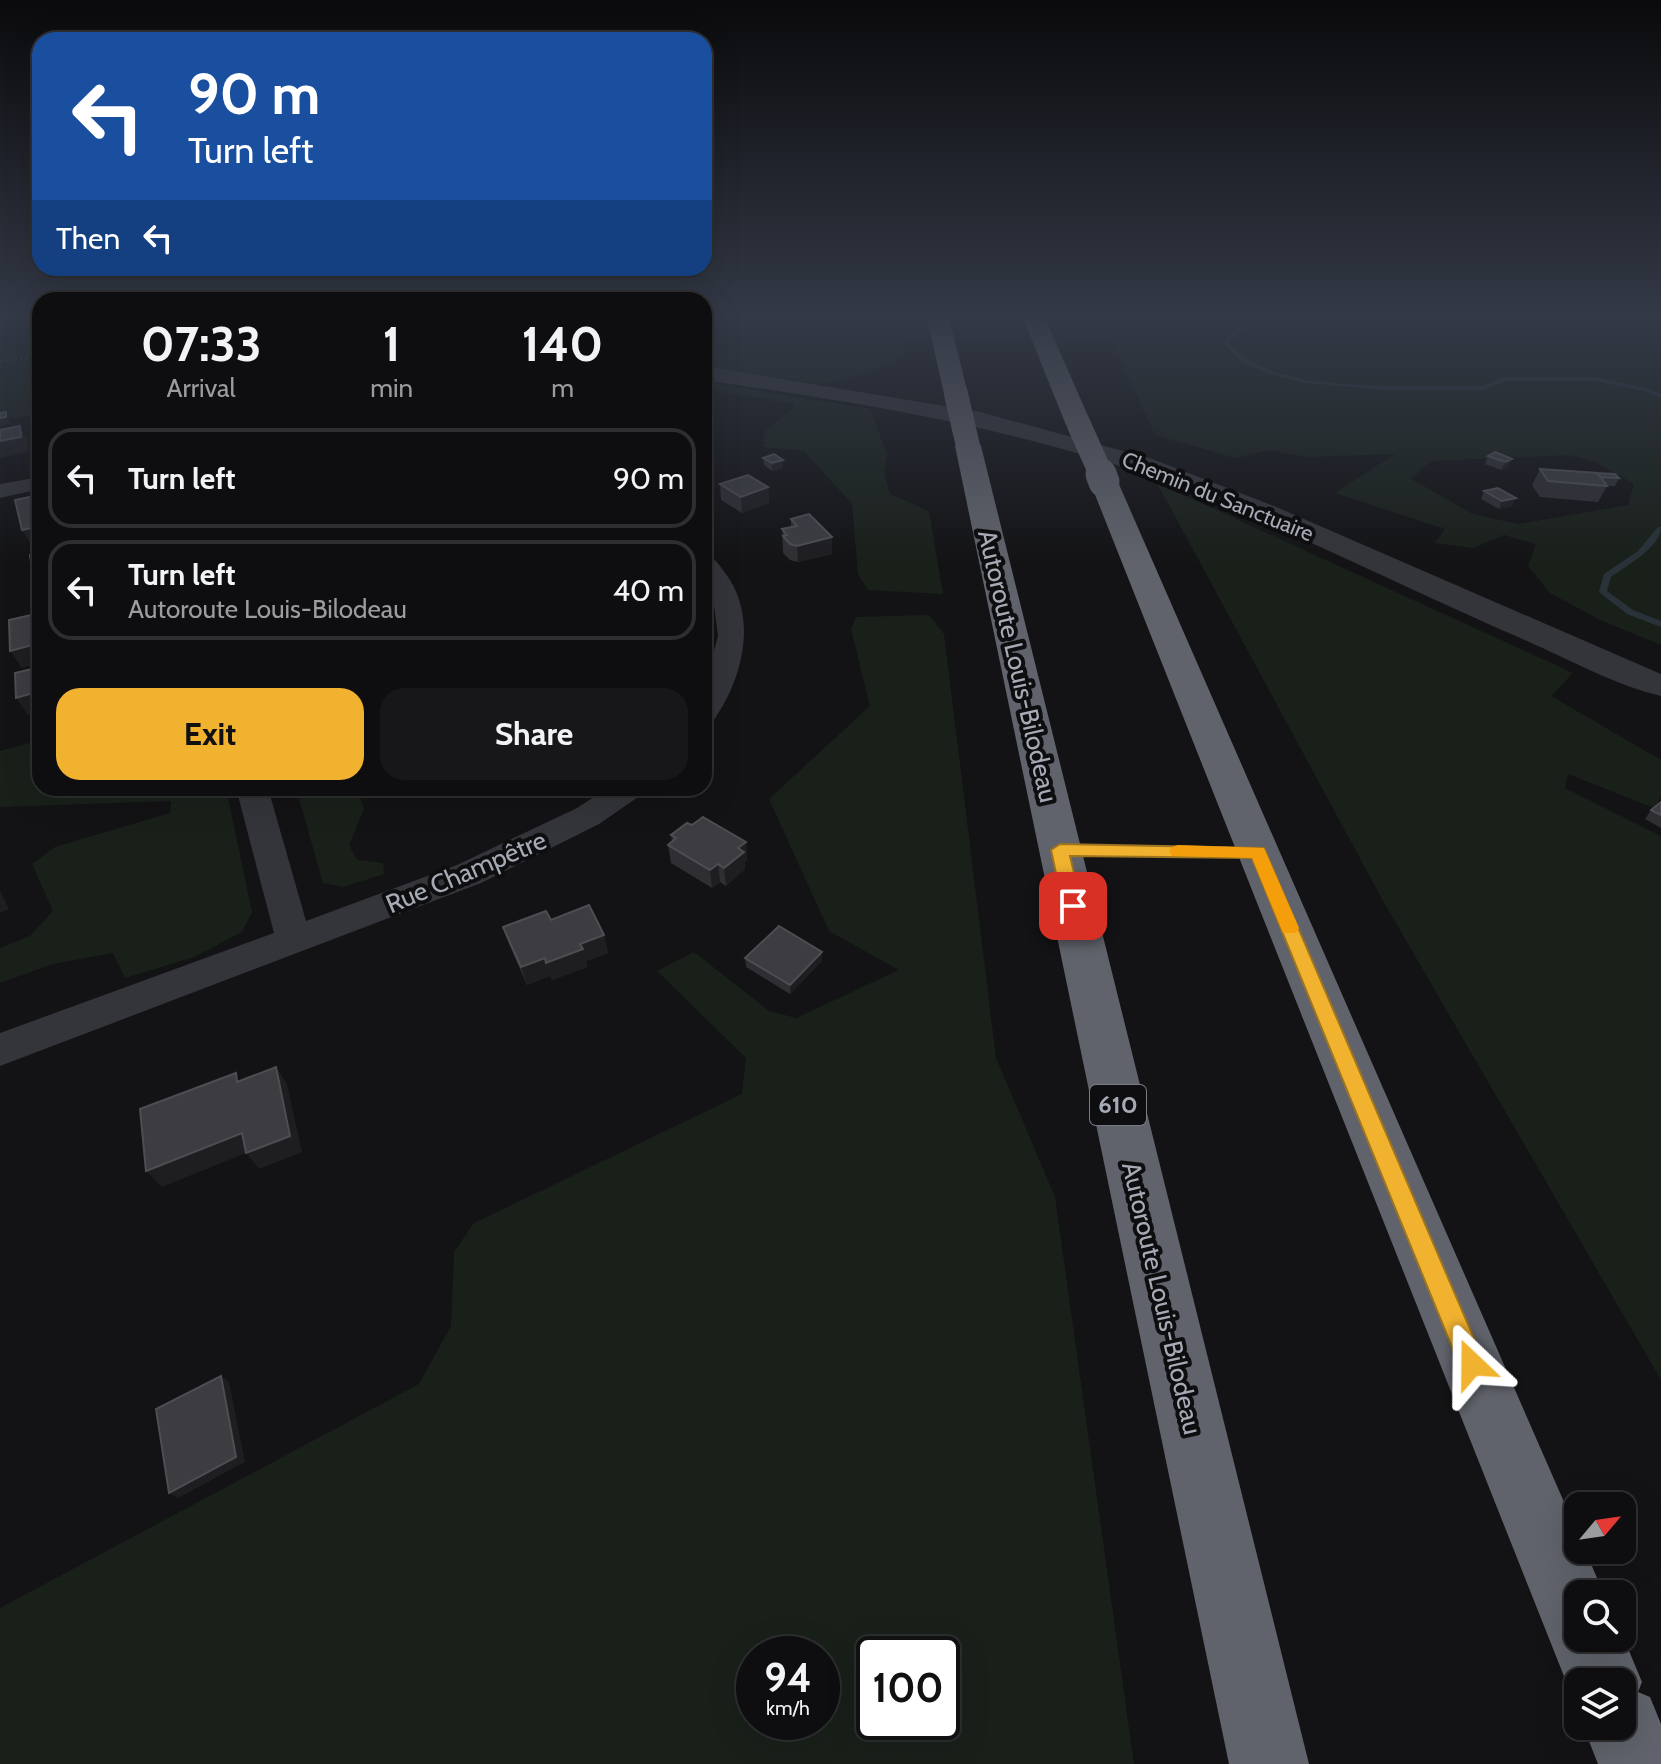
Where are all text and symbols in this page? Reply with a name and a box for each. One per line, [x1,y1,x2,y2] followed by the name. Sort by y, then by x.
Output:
[188,60,320,128] text: 90 m
[56,64,160,168] icon: left
[188,128,313,172] text: Turn left
[136,216,180,260] icon: left
[56,220,120,257] text: Then
[141,315,262,373] text: 07:33
[383,315,401,373] text: 1
[522,315,603,373] text: 140
[167,372,236,404] text: Arrival
[370,372,413,404] text: min
[551,372,574,404] text: m
[1118,446,1318,547] street label: Chemin du Sanctuaire
[60,456,104,500] icon: left
[128,460,236,497] text: Turn left
[613,460,684,497] text: 90 m
[971,527,1065,805] street label: Autoroute Louis-Bilodeau
[128,556,236,593] text: Turn left
[60,568,104,612] icon: left
[613,572,684,609] text: 40 m
[128,593,407,625] text: Autoroute Louis-Bilodeau
[56,688,364,780] button: Exit
[380,688,688,780] button: Share
[381,824,551,920] street label: Rue Champêtre
[1039,872,1107,940] pin
[1051,884,1095,928] icon: arrive
[1090,1085,1146,1125] road number: 610
[1115,1159,1209,1437] street label: Autoroute Louis-Bilodeau
[1430,1322,1514,1406] position arrow
[1564,1492,1636,1564] north arrow
[1564,1492,1636,1740] map controls
[1564,1580,1636,1652] button: search
[856,1636,960,1740] speed limit sign: 100
[764,1653,812,1702] text: 94
[1564,1668,1636,1740] button: layers
[766,1696,810,1720] text: km/h

